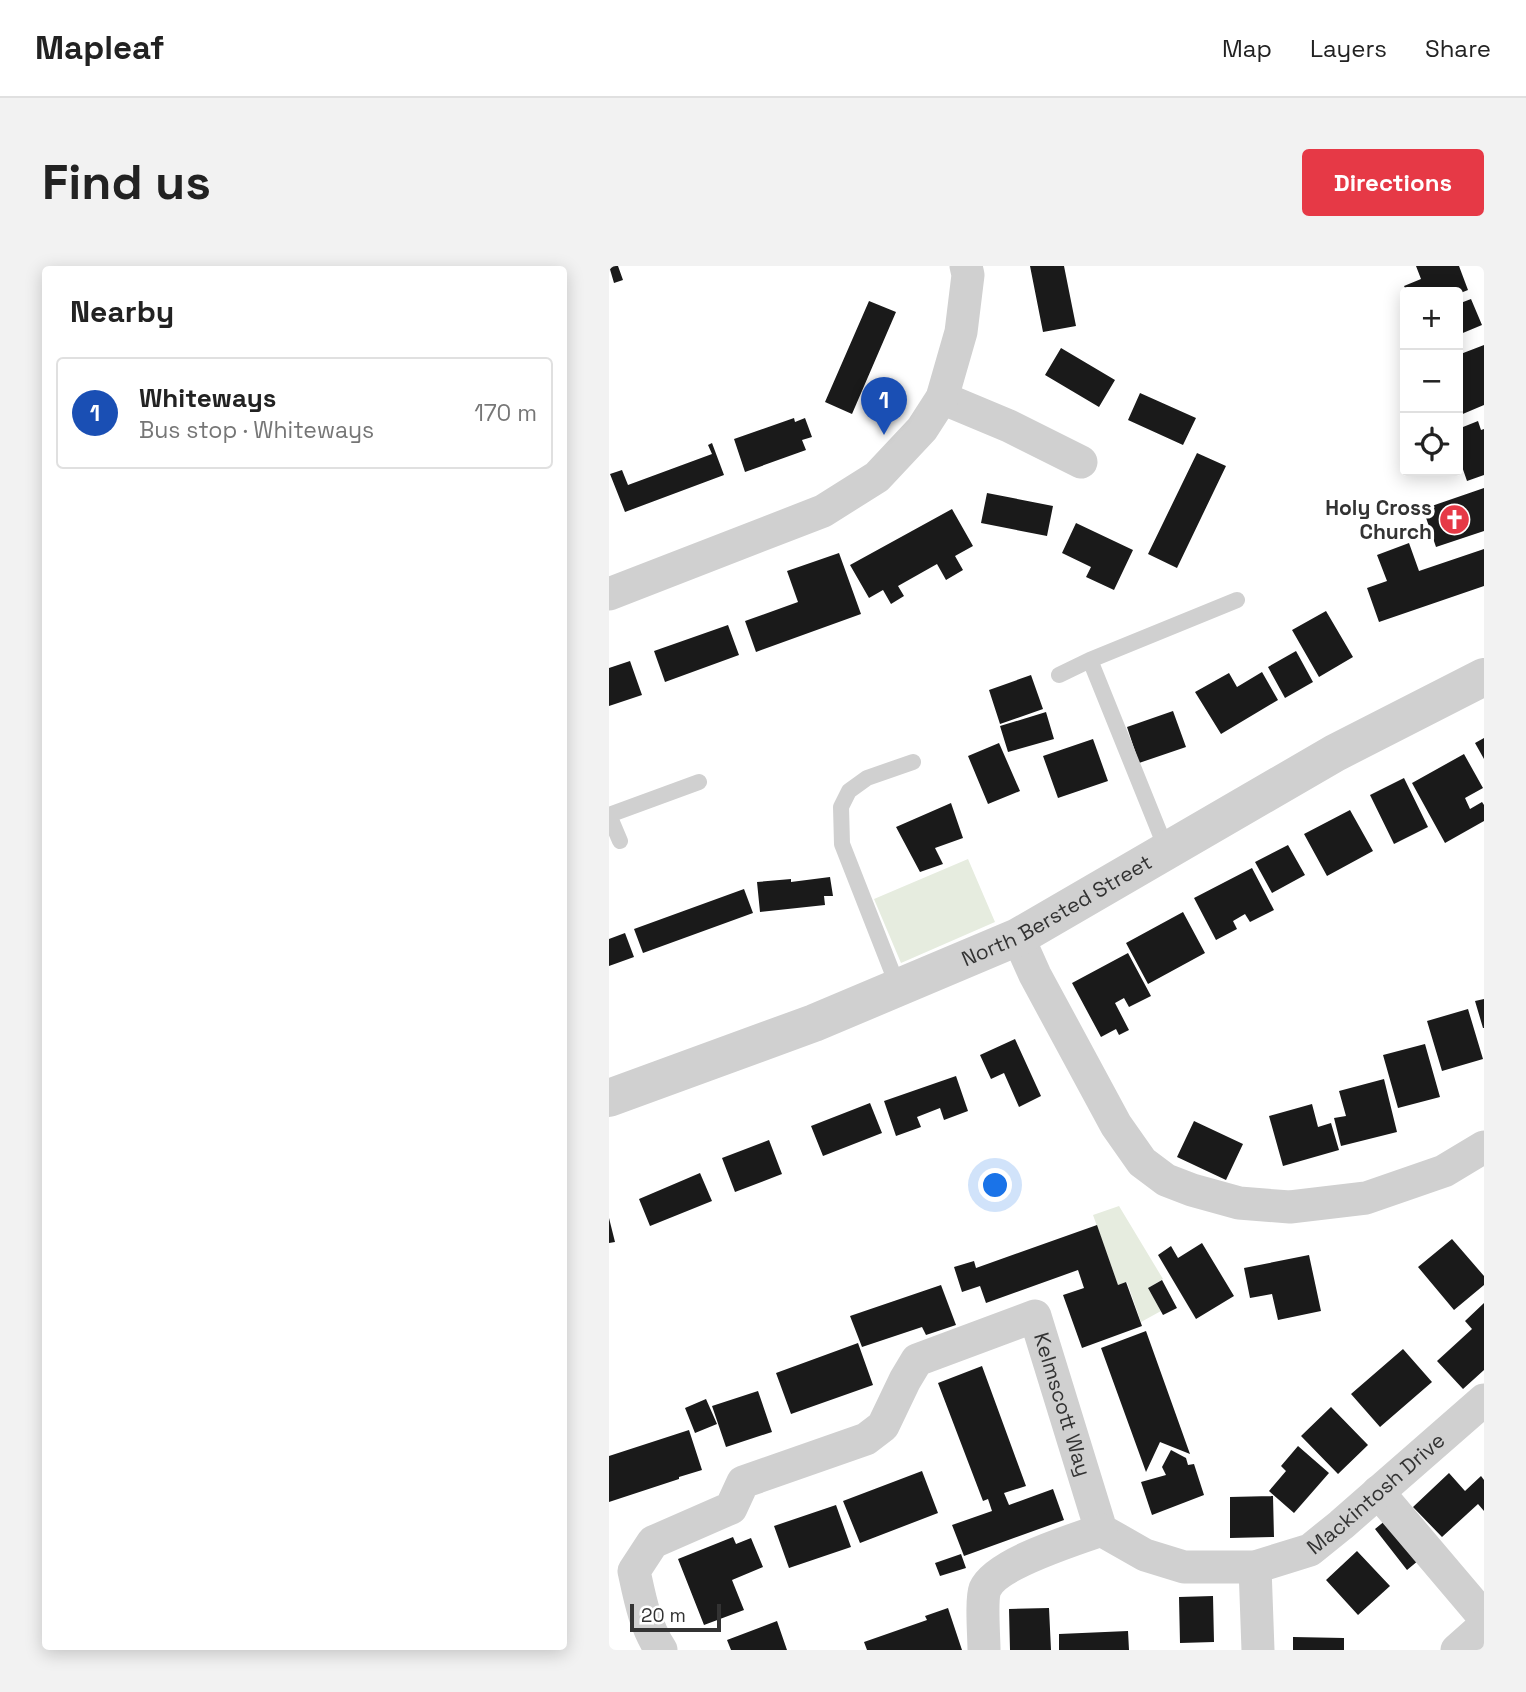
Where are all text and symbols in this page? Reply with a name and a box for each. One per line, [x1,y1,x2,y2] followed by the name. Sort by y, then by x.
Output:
[35,27,164,69] text: Mapleaf
[1222,33,1272,64] text: Map
[1310,33,1387,64] text: Layers
[1425,33,1491,64] text: Share
[1302,149,1484,216] button: Directions
[42,151,211,213] text: Find us
[1400,287,1463,476] map controls
[1400,287,1463,350] button: +
[70,292,174,331] text: Nearby
[1400,350,1463,413] button: −
[861,377,907,435] pin: 1
[139,381,276,415] text: Whiteways
[90,398,100,428] text: 1
[474,398,537,428] text: 170 m
[1400,413,1463,476] button: locate
[139,415,374,445] text: Bus stop · Whiteways
[1325,494,1432,545] place label: Holy Cross Church
[1438,503,1472,537] church icon: Holy Cross Church
[957,848,1157,972] street label: North Bersted Street
[978,1168,1012,1202] your location
[1028,1329,1098,1480] street label: Kelmscott Way
[1301,1426,1450,1560] street label: Mackintosh Drive
[630,1601,721,1633] scale bar
[641,1603,686,1628] text: 20 m

